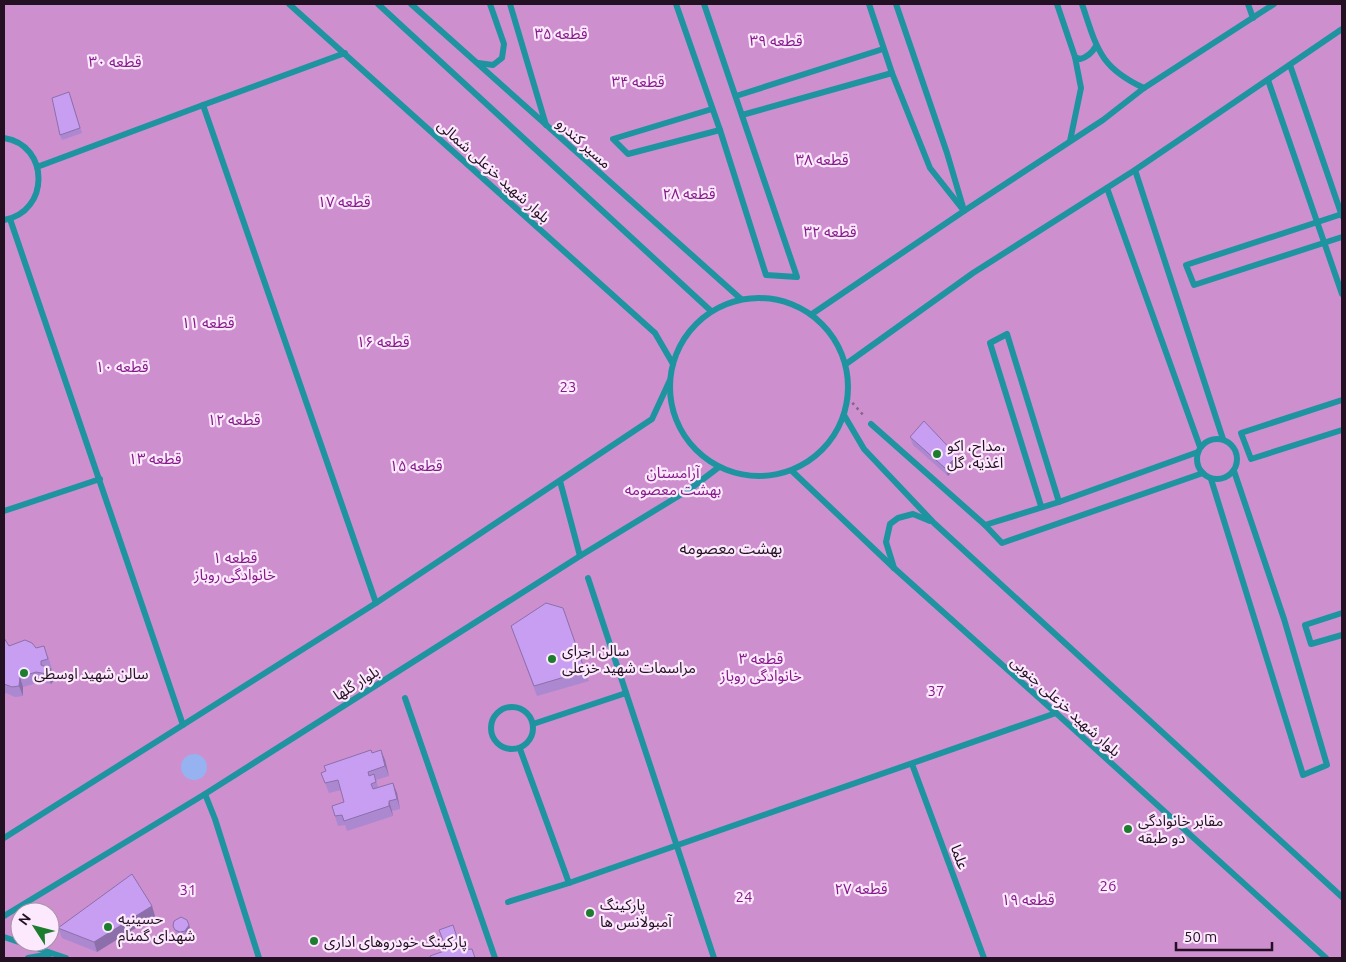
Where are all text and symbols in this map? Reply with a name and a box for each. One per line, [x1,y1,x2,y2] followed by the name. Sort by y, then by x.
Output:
[534,25,588,42] park label: قطعه ۳۵
[749,32,803,49] park label: قطعه ۳۹
[88,53,142,70] park label: قطعه ۳۰
[611,73,665,90] park label: قطعه ۳۴
[553,114,615,173] street label: مسیر کندرو
[434,116,554,227] street label: بلوار شهید خزعلی شمالی
[795,151,849,168] park label: قطعه ۳۸
[662,185,716,202] park label: قطعه ۲۸
[317,193,371,210] park label: قطعه ۱۷
[803,223,857,240] park label: قطعه ۳۲
[181,314,235,331] park label: قطعه ۱۱
[356,333,410,350] park label: قطعه ۱۶
[95,358,149,375] park label: قطعه ۱۰
[560,378,576,395] park label: 23
[207,411,261,428] park label: قطعه ۱۲
[947,437,1006,472] place label: مداح، اکو، اغذیه، گل
[931,448,943,460] marker: مداح، اکو، اغذیه، گل
[128,450,182,467] park label: قطعه ۱۳
[389,457,443,474] park label: قطعه ۱۵
[625,464,721,499] park label: آرامستان بهشت معصومه
[680,539,782,558] district label: بهشت معصومه
[193,549,276,584] park label: قطعه ۱ خانوادگی روباز
[562,642,696,677] place label: سالن اجرای مراسمات شهید خزعلی
[719,650,802,685] park label: قطعه ۳ خانوادگی روباز
[1007,652,1124,760] street label: بلوار شهید خزعلی جنوبی
[546,653,558,665] marker: سالن اجرای مراسمات شهید خزعلی
[330,662,383,705] street label: بلوار گلها
[34,665,149,683] place label: سالن شهید اوسطی
[18,667,30,679] marker: سالن شهید اوسطی
[928,682,944,699] park label: 37
[1138,812,1223,847] place label: مقابر خانوادگی دو طبقه
[1122,823,1134,835] marker: مقابر خانوادگی دو طبقه
[948,842,972,872] street label: علما
[1100,877,1116,894] park label: 26
[834,880,888,897] park label: قطعه ۲۷
[180,881,196,898] park label: 31
[736,888,752,905] park label: 24
[1001,891,1055,908] park label: قطعه ۱۹
[600,896,672,931] place label: پارکینگ آمبولانس ها
[10,902,60,952] north arrow
[584,907,596,919] marker: پارکینگ آمبولانس ها
[15,910,34,928] text: N
[118,910,196,947] place label: حسینیه شهدای گمنام
[1176,920,1272,952] scale bar
[102,921,114,933] marker: حسینیه شهدای گمنام
[1184,928,1217,945] text: 50 m
[324,933,467,952] place label: پارکینگ خودروهای اداری
[308,935,320,947] marker: پارکینگ خودروهای اداری

